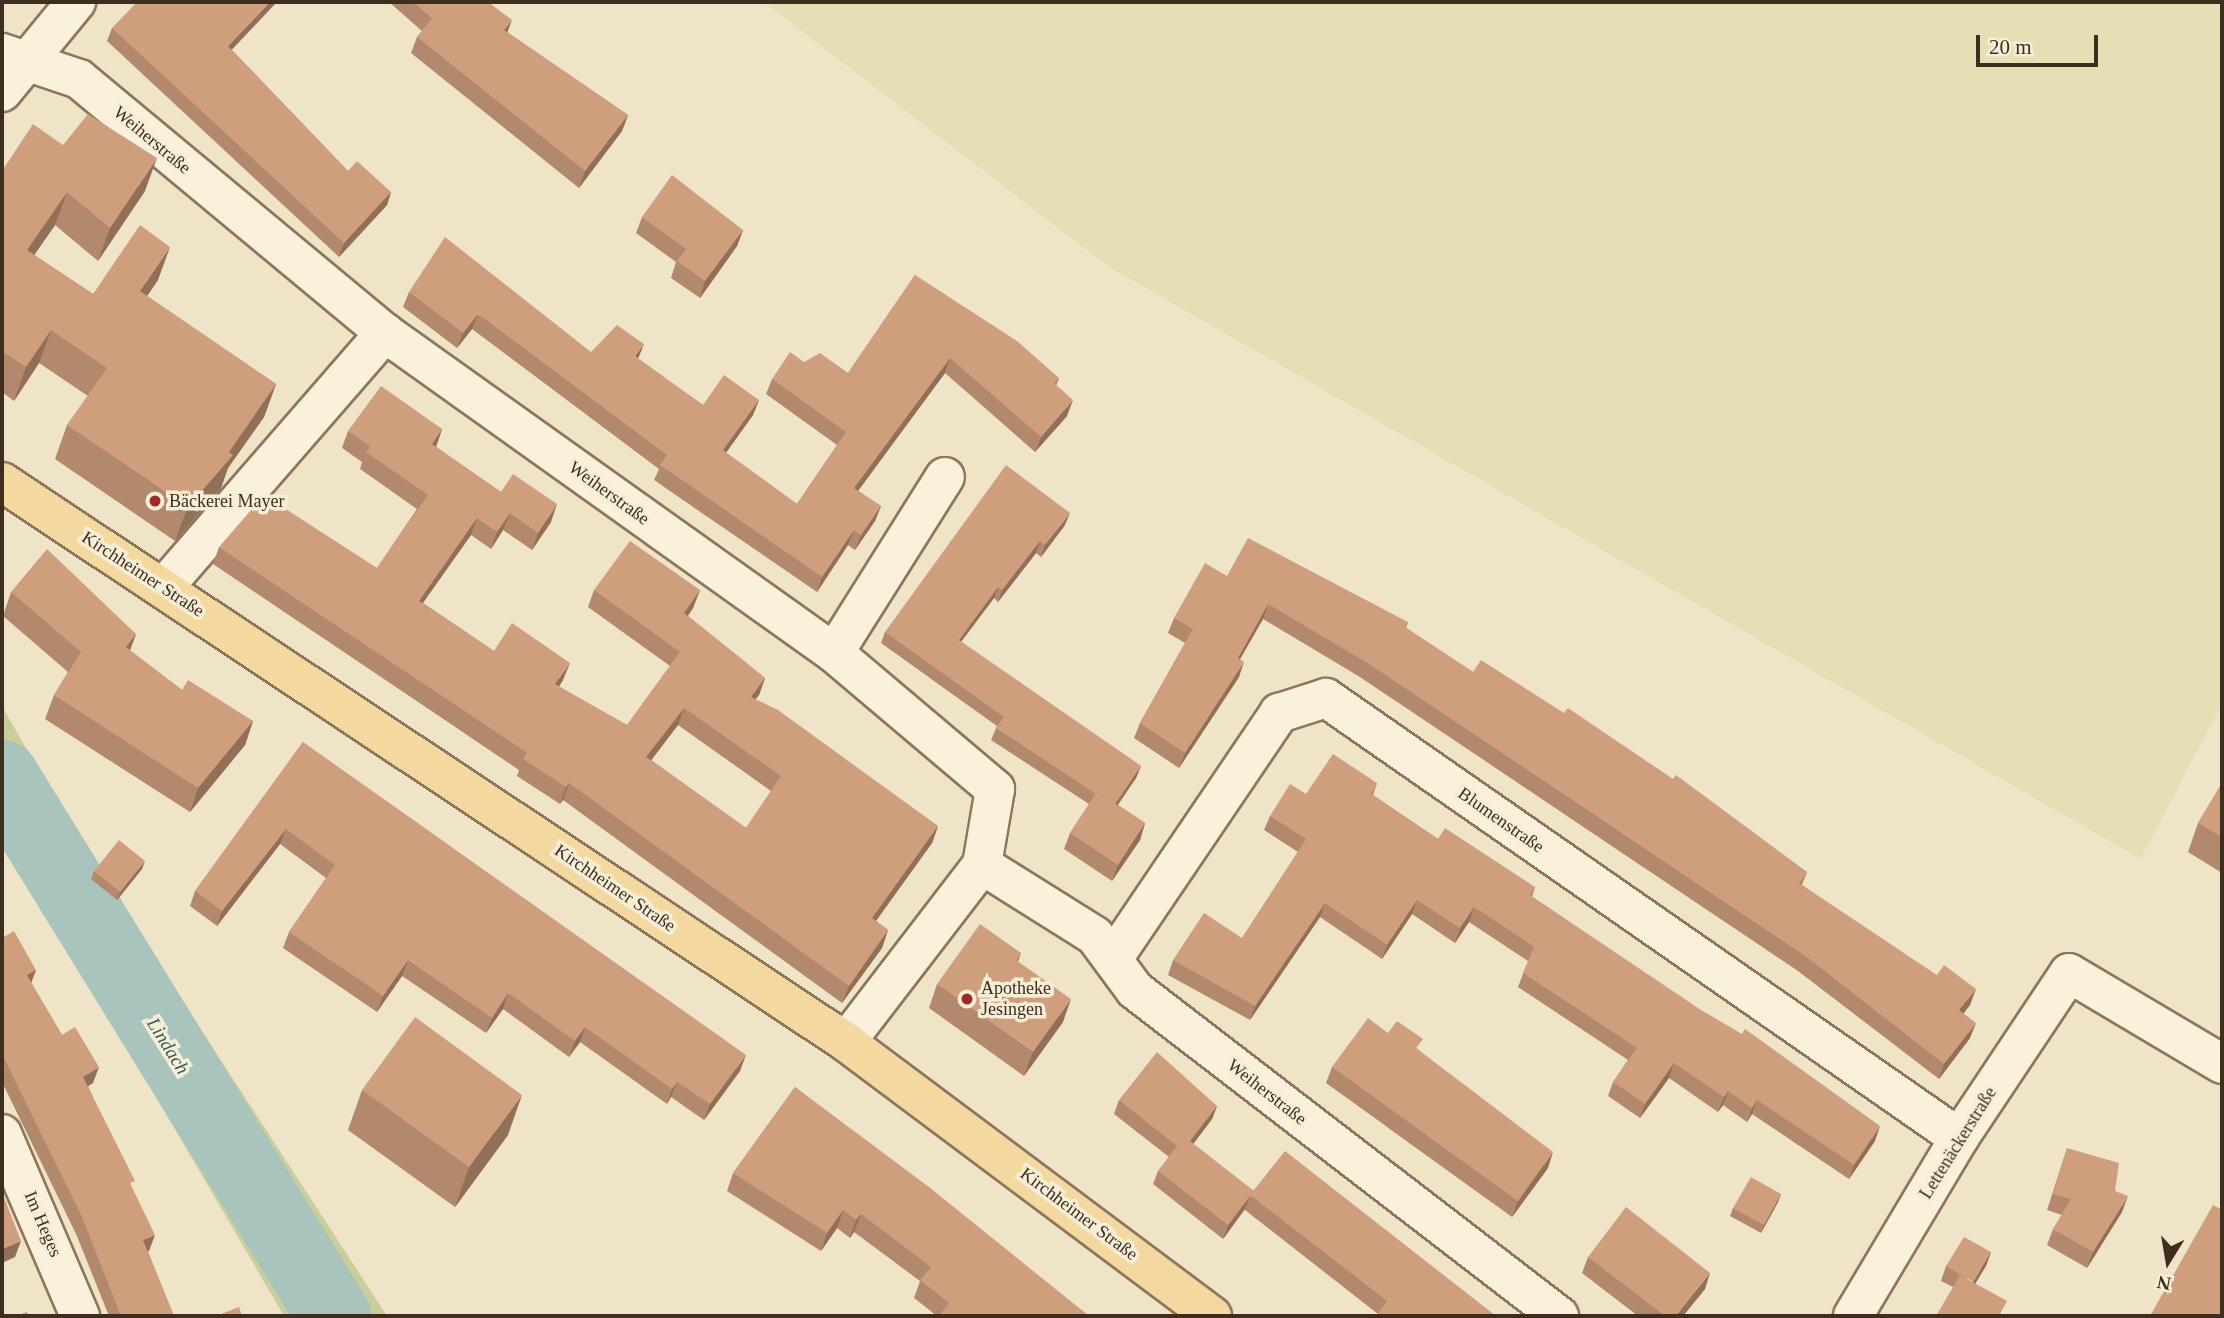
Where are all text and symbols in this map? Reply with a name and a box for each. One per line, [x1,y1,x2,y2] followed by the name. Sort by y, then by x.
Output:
[1979,21,2102,65] scale bar
[1989,35,2032,59] text: 20 m
[109,101,195,179] street label: Weiherstraße
[564,456,654,530] street label: Weiherstraße
[169,490,284,512] place label: Bäckerei Mayer
[147,493,163,509] marker: Bäckerei Mayer
[78,526,208,622] street label: Kirchheimer Straße
[1454,782,1548,858] street label: Blumenstraße
[550,839,680,937] street label: Kirchheimer Straße
[981,978,1051,1020] place label: Apotheke Jesingen
[959,991,975,1007] marker: Apotheke Jesingen
[142,1014,194,1078] water label: Lindach
[1223,1054,1311,1130] street label: Weiherstraße
[1915,1083,2001,1203] street label: Lettenäckerstraße
[1016,1163,1142,1265] street label: Kirchheimer Straße
[19,1188,67,1260] street label: Im Heges
[2133,1227,2203,1297] north arrow
[2155,1271,2173,1295] text: N

